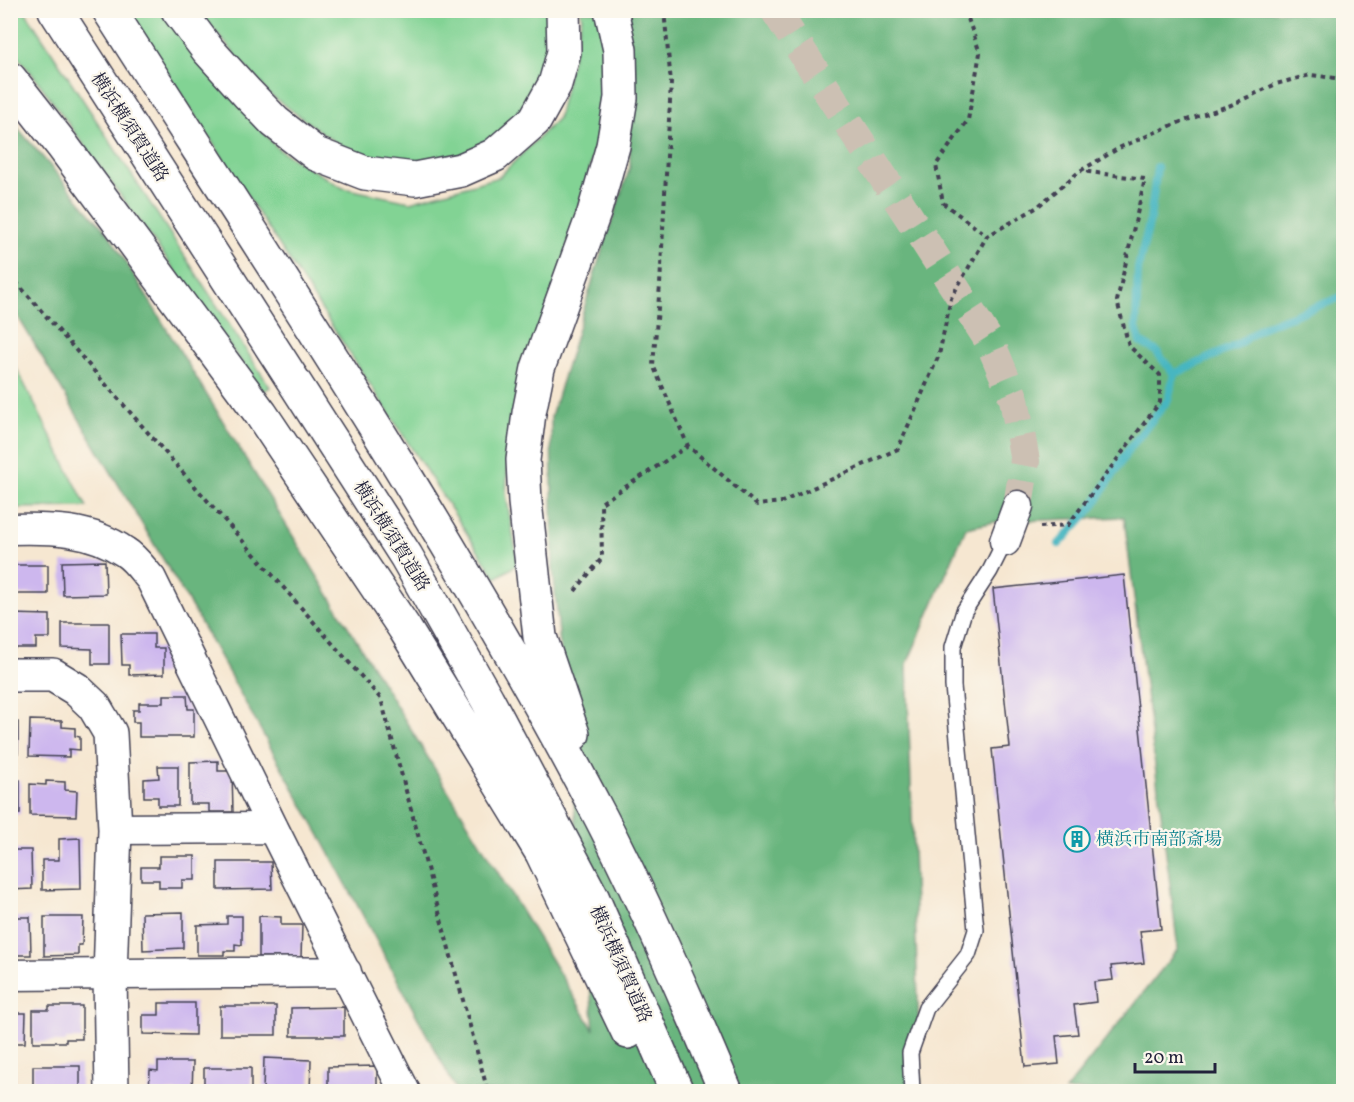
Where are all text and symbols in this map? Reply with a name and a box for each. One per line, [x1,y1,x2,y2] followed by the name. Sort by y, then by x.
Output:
[84,68,174,187] street label: 横浜横須賀道路
[347,477,435,597] street label: 横浜横須賀道路
[1062,824,1092,854] building icon: 横浜市南部斎場
[1096,828,1222,853] place label: 横浜市南部斎場
[583,902,657,1027] street label: 横浜横須賀道路
[1135,1036,1214,1074] scale bar
[1144,1046,1184,1071] text: 20 m

